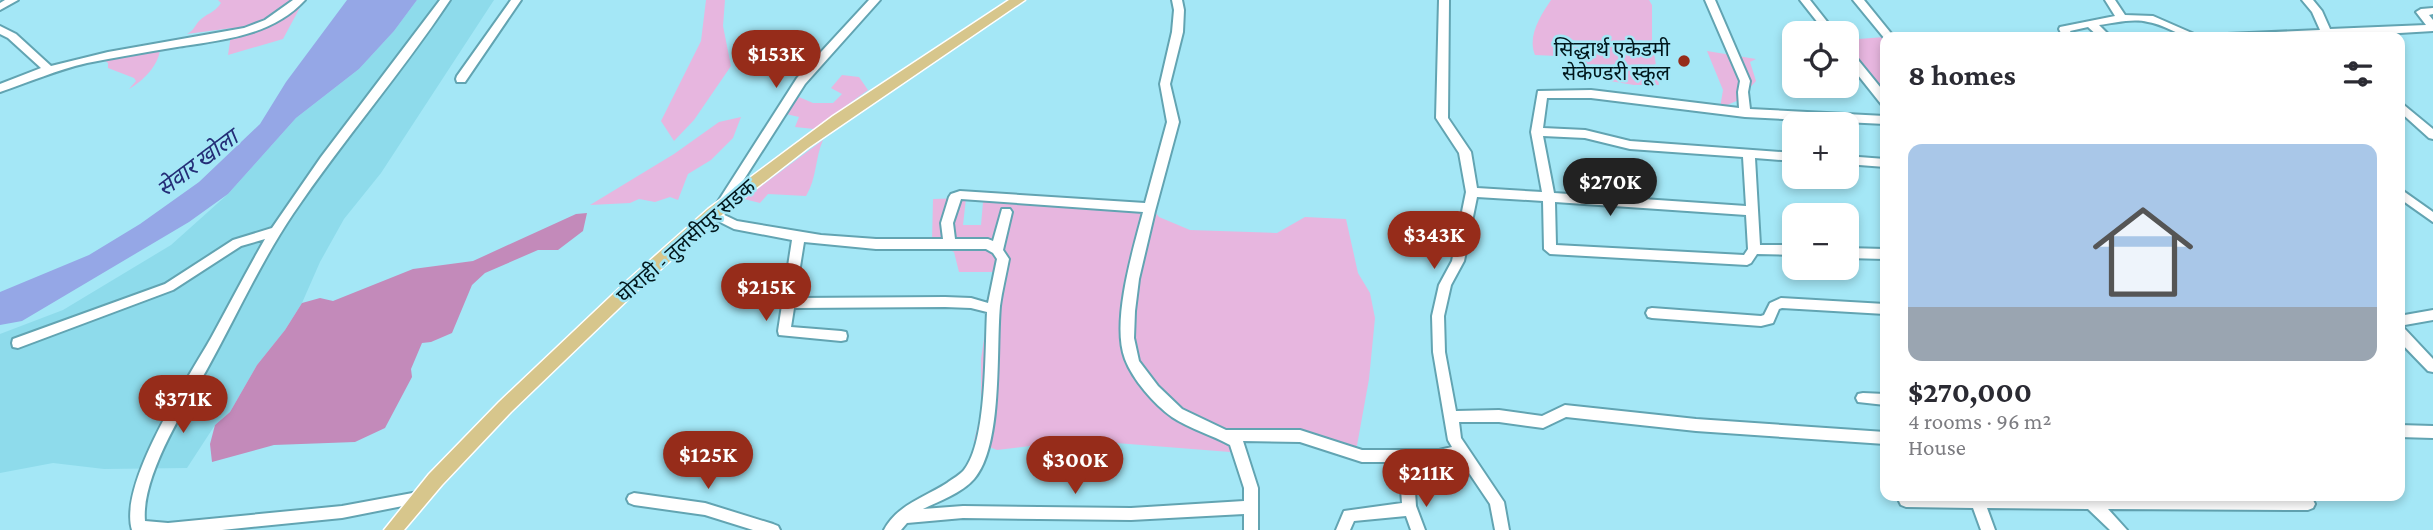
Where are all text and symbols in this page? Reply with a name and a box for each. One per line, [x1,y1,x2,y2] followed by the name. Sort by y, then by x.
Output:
[1782,21,1859,280] map controls
[1782,21,1859,98] button: locate
[727,31,825,90] pin: $153K
[1554,37,1671,86] place label: सिद्धार्थ एकेडमी सेकेण्डरी स्कूल
[748,40,804,66] text: $153K
[1676,53,1692,69] marker: सिद्धार्थ एकेडमी सेकेण्डरी स्कूल
[2339,55,2377,93] icon: filters
[1908,58,2016,91] text: 8 homes
[1782,112,1859,189] button: +
[152,122,246,202] water label: सेवार खोला
[1561,158,1659,218] pin: $270K
[1579,168,1641,194] text: $270K
[612,174,762,308] street label: घोराही - तुलसीपुर सडक
[2080,189,2206,315] icon: home
[1782,203,1859,280] button: −
[1385,212,1483,271] pin: $343K
[1404,221,1464,247] text: $343K
[717,264,815,323] pin: $215K
[737,273,795,299] text: $215K
[1908,375,2032,408] text: $270,000
[134,376,232,435] pin: $371K
[155,385,211,411] text: $371K
[1908,408,2051,434] text: 4 rooms · 96 m²
[659,432,757,491] pin: $125K
[1908,434,1966,460] text: House
[1026,436,1124,496] pin: $300K
[679,441,737,467] text: $125K
[1042,446,1108,472] text: $300K
[1377,449,1475,509] pin: $211K
[1398,459,1454,485] text: $211K

